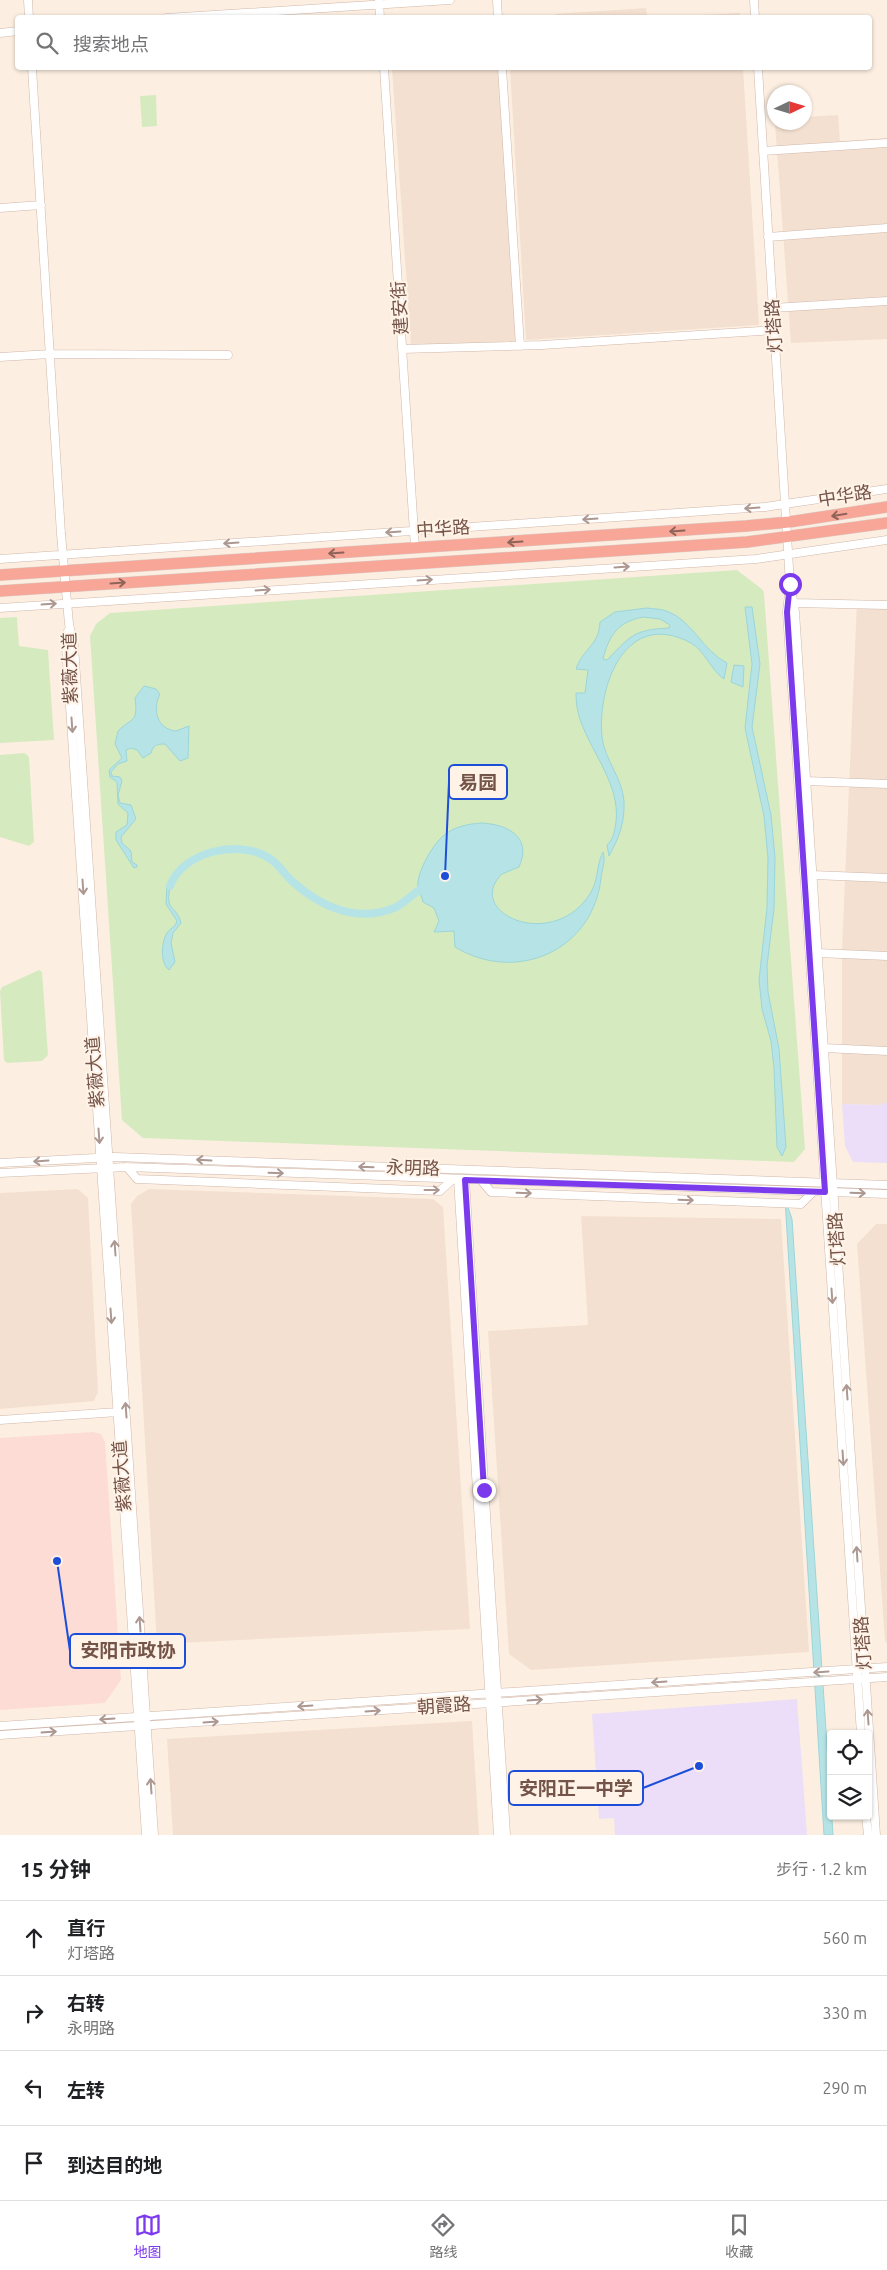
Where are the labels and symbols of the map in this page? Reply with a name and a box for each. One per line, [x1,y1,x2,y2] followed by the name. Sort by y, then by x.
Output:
[767,85,812,130] north arrow
[387,280,411,336] street label: 建安街
[761,298,785,354] street label: 灯塔路
[817,481,873,509] street label: 中华路
[744,503,760,513] one-way arrow
[831,510,847,520] one-way arrow
[582,514,598,524] one-way arrow
[415,516,471,540] street label: 中华路
[670,526,686,535] one-way arrow
[385,528,401,537] one-way arrow
[507,537,523,546] one-way arrow
[223,539,239,548] one-way arrow
[328,549,344,558] one-way arrow
[614,562,630,572] one-way arrow
[779,573,802,596] route start
[417,575,433,584] one-way arrow
[110,579,126,588] one-way arrow
[255,586,271,595] one-way arrow
[40,600,56,609] one-way arrow
[58,632,80,704] street label: 紫薇大道
[67,716,76,732] one-way arrow
[449,765,507,799] callout: 易园
[459,771,497,793] text: 易园
[78,878,87,894] one-way arrow
[82,1035,106,1109] street label: 紫薇大道
[95,1128,104,1144] one-way arrow
[34,1156,50,1165] one-way arrow
[196,1156,212,1165] one-way arrow
[386,1156,440,1178] street label: 永明路
[358,1162,374,1171] one-way arrow
[268,1168,284,1178] one-way arrow
[423,1185,439,1195] one-way arrow
[850,1188,866,1198] one-way arrow
[515,1189,531,1198] one-way arrow
[678,1195,694,1204] one-way arrow
[824,1211,848,1267] street label: 灯塔路
[110,1240,119,1256] one-way arrow
[828,1288,837,1304] one-way arrow
[107,1307,116,1323] one-way arrow
[842,1384,851,1400] one-way arrow
[121,1402,130,1418] one-way arrow
[109,1439,133,1513] street label: 紫薇大道
[838,1450,847,1466] one-way arrow
[473,1479,496,1502] route end
[853,1547,862,1563] one-way arrow
[850,1615,874,1671] street label: 灯塔路
[136,1616,145,1632] one-way arrow
[70,1634,185,1668] callout: 安阳市政协
[80,1639,176,1661] text: 安阳市政协
[813,1667,829,1676] one-way arrow
[651,1678,667,1687] one-way arrow
[416,1693,472,1717] street label: 朝霞路
[527,1696,543,1705] one-way arrow
[297,1701,313,1710] one-way arrow
[365,1706,381,1715] one-way arrow
[863,1709,873,1725] one-way arrow
[100,1714,116,1723] one-way arrow
[203,1717,219,1726] one-way arrow
[40,1728,56,1737] one-way arrow
[509,1771,643,1805] callout: 安阳正一中学
[519,1777,633,1799] text: 安阳正一中学
[146,1779,155,1795] one-way arrow

